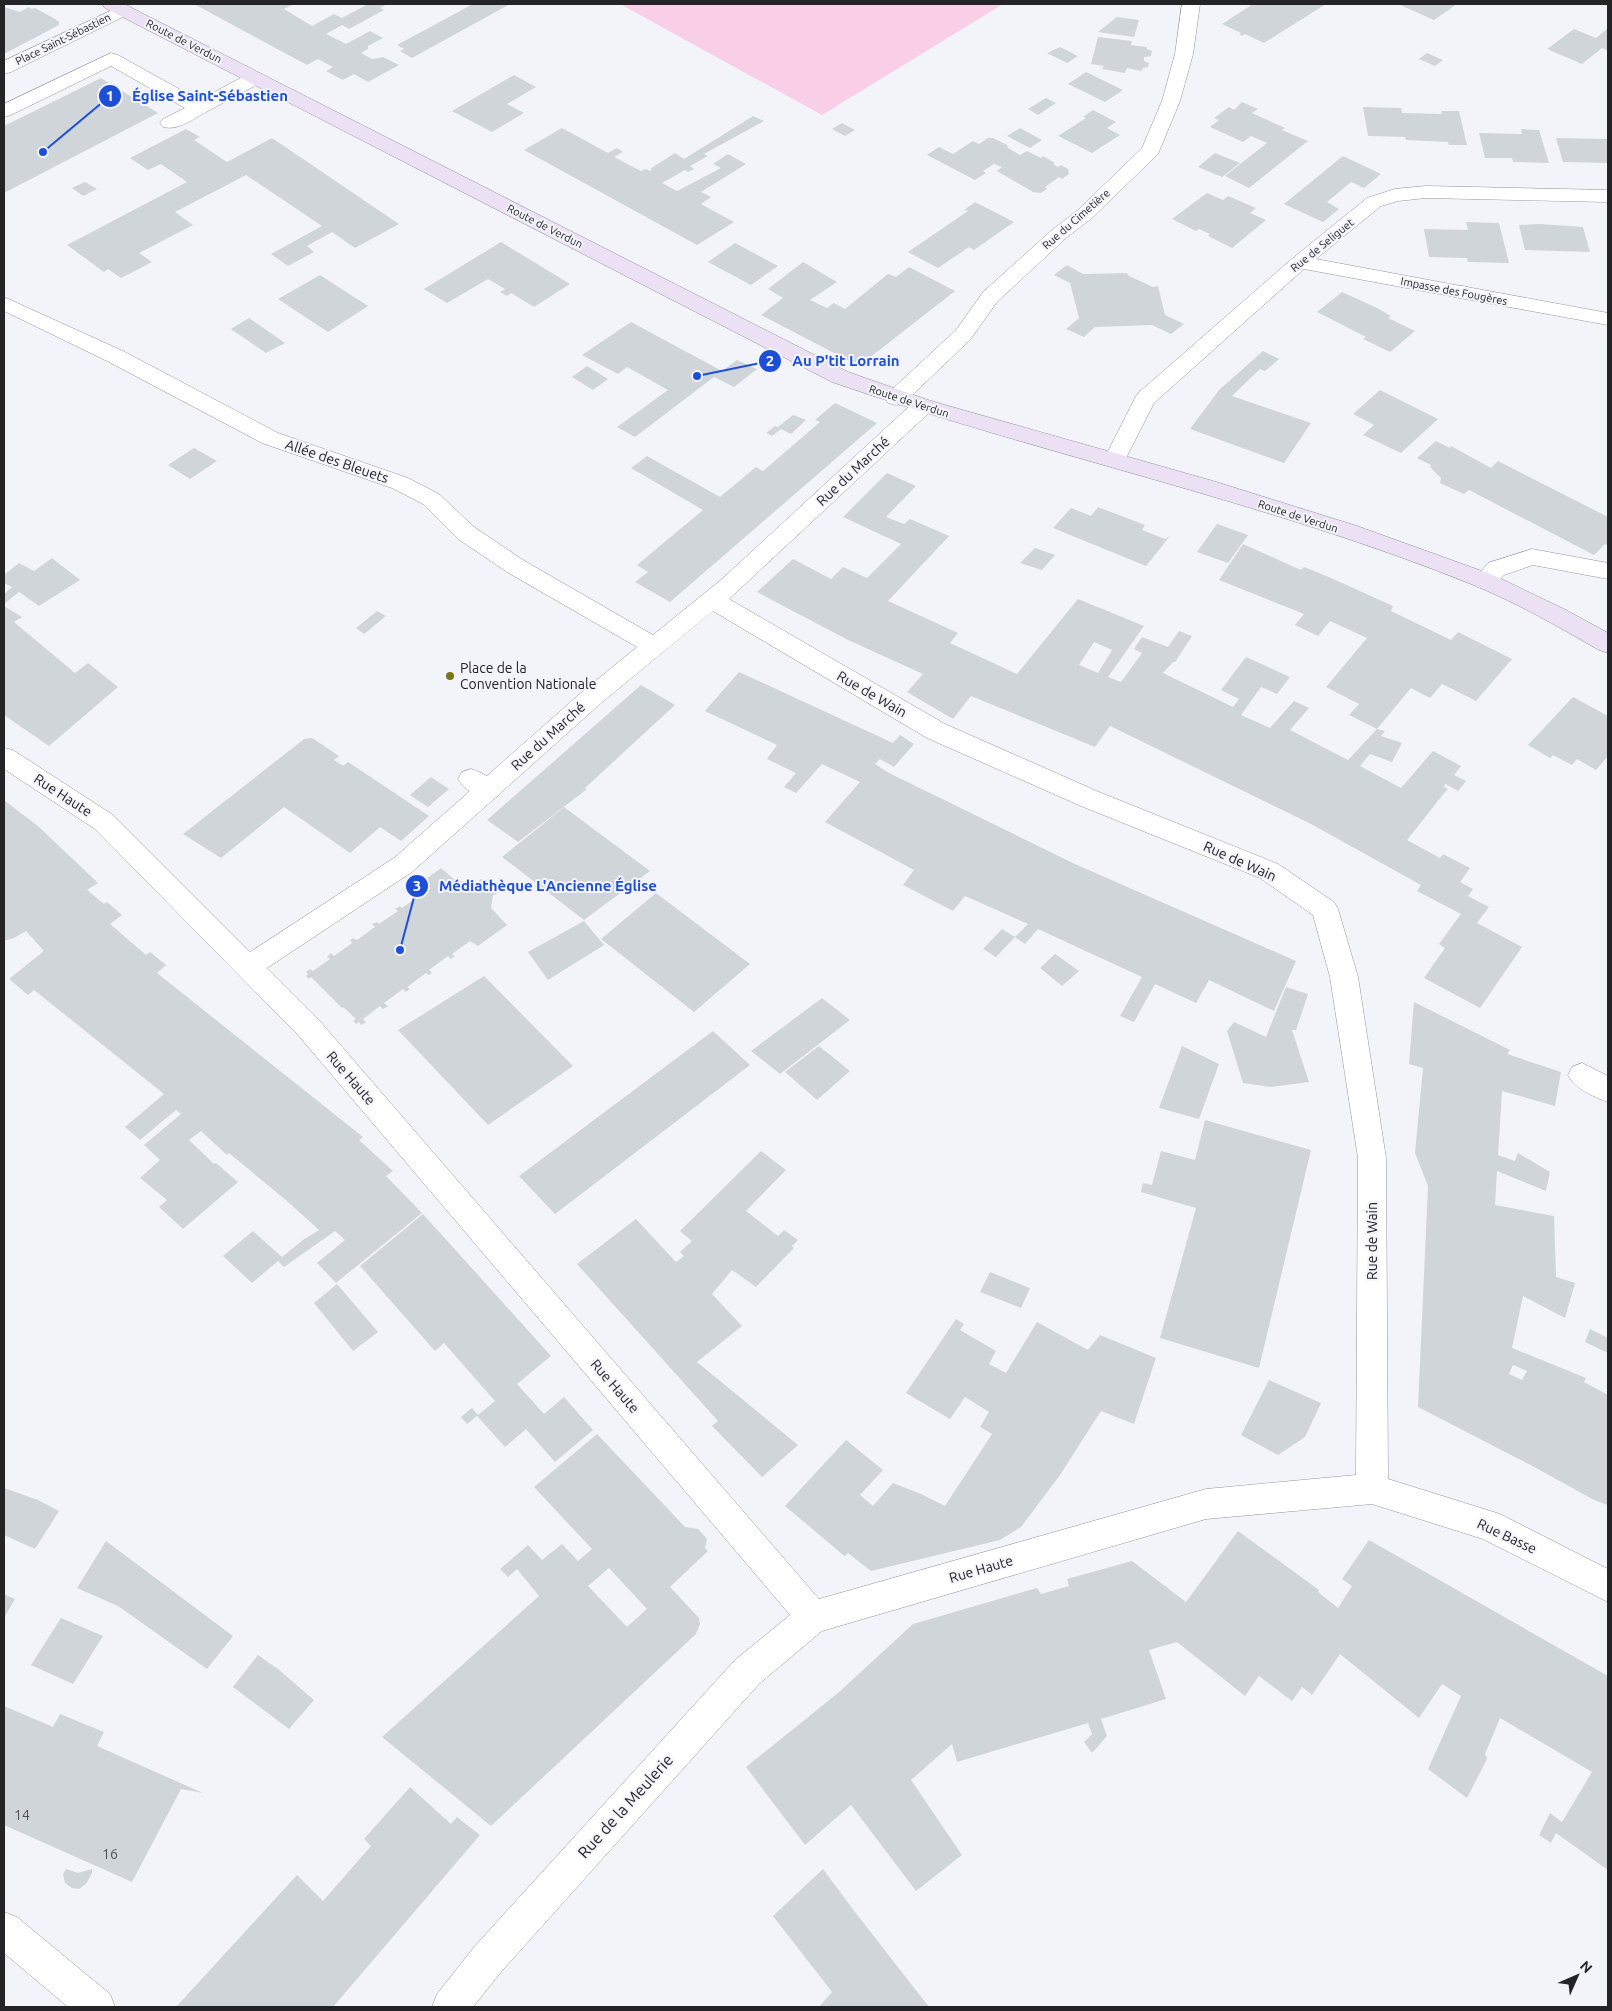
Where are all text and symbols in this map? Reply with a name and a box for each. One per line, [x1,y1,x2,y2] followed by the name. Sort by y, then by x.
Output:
[13,11,113,67] street label: Place Saint-Sébastien
[144,17,224,65] street label: Route de Verdun
[97,81,298,111] callout: Église Saint-Sébastien
[106,87,114,104] text: 1
[132,87,288,104] text: Église Saint-Sébastien
[1040,187,1112,251] street label: Rue du Cimetière
[505,202,585,250] street label: Route de Verdun
[1288,216,1356,274] street label: Rue de Seliguet
[1400,275,1508,307] street label: Impasse des Fougères
[757,346,910,376] callout: Au P'tit Lorrain
[766,352,774,369] text: 2
[792,352,900,369] text: Au P'tit Lorrain
[868,382,950,420] street label: Route de Verdun
[813,433,893,509] street label: Rue du Marché
[283,436,391,486] street label: Allée des Bleuets
[1257,497,1339,535] street label: Route de Verdun
[460,660,596,692] place label: Place de la Convention Nationale
[834,668,910,720] street label: Rue de Wain
[444,670,456,682] marker: Place de la Convention Nationale
[508,699,588,773] street label: Rue du Marché
[31,770,95,820] street label: Rue Haute
[1201,838,1279,884] street label: Rue de Wain
[404,871,667,901] callout: Médiathèque L'Ancienne Église
[413,877,421,894] text: 3
[439,877,657,894] text: Médiathèque L'Ancienne Église
[323,1048,379,1108] street label: Rue Haute
[1364,1202,1380,1280] street label: Rue de Wain
[587,1356,643,1416] street label: Rue Haute
[1475,1515,1539,1557] street label: Rue Basse
[947,1552,1015,1586] street label: Rue Haute
[574,1750,676,1862] street label: Rue de la Meulerie
[14,1807,30,1823] house number: 14
[102,1846,118,1862] house number: 16
[1552,1951,1602,2001] north arrow
[1577,1957,1596,1976] text: N

